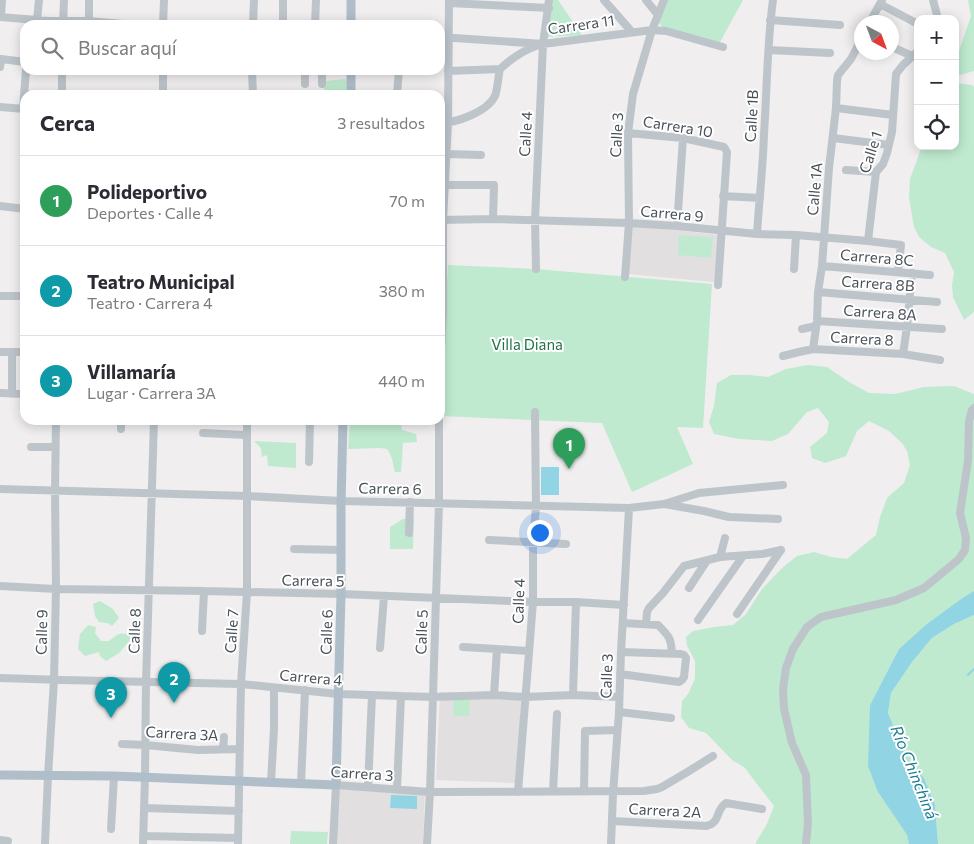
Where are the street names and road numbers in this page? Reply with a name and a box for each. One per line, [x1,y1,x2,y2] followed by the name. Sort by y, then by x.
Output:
[546,10,616,38] street label: Carrera 11
[741,89,761,143] street label: Calle 1B
[515,111,535,157] street label: Calle 4
[606,112,626,158] street label: Calle 3
[642,112,714,140] street label: Carrera 10
[855,129,885,175] street label: Calle 1
[803,162,825,216] street label: Calle 1A
[640,201,704,225] street label: Carrera 9
[840,245,914,269] street label: Carrera 8C
[841,271,915,295] street label: Carrera 8B
[843,300,917,324] street label: Carrera 8A
[830,327,894,349] street label: Carrera 8
[358,478,422,498] street label: Carrera 6
[281,570,345,590] street label: Carrera 5
[508,578,528,624] street label: Calle 4
[124,608,144,654] street label: Calle 8
[220,608,242,654] street label: Calle 7
[32,609,50,655] street label: Calle 9
[316,609,336,655] street label: Calle 6
[411,609,431,655] street label: Calle 5
[596,653,616,699] street label: Calle 3
[279,665,343,689] street label: Carrera 4
[145,722,219,744] street label: Carrera 3A
[330,762,394,784] street label: Carrera 3
[628,799,702,821] street label: Carrera 2A

